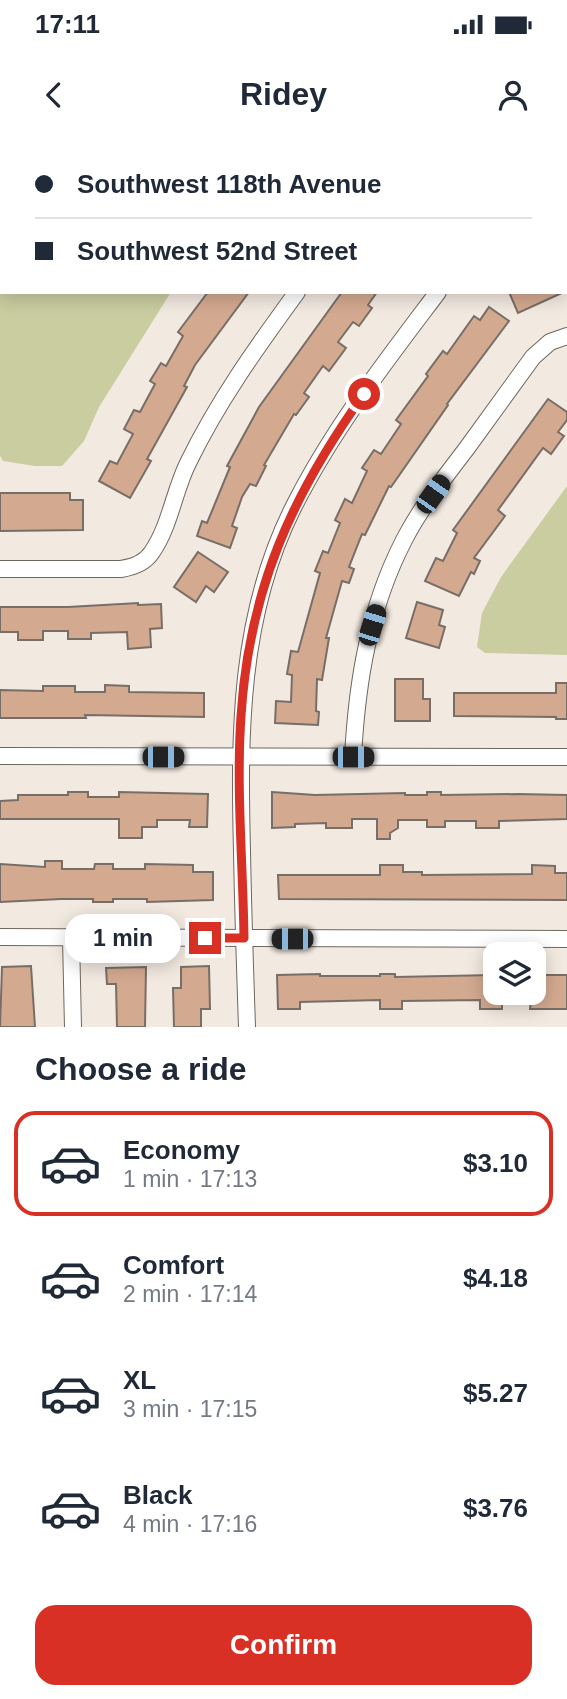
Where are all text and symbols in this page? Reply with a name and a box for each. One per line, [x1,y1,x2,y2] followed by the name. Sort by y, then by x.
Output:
[35,9,100,39] text: 17:11
[35,76,73,114] icon: back
[240,76,327,112] text: Ridey
[494,76,532,114] icon: person
[77,169,381,199] text: Southwest 118th Avenue
[77,236,357,266] text: Southwest 52nd Street
[348,378,380,410] route start
[413,471,454,517] car
[356,602,389,648] car
[143,747,185,768] car
[333,747,375,768] car
[65,914,180,962] callout: 1 min
[189,922,221,954] route end
[93,925,153,951] text: 1 min
[272,929,314,950] car
[483,942,546,1005] map controls
[483,942,546,1005] button: layers
[35,1051,247,1087] text: Choose a ride
[39,1132,102,1195] icon: car
[123,1135,240,1165] text: Economy
[463,1148,528,1178] text: $3.10
[123,1166,257,1192] text: 1 min · 17:13
[39,1247,102,1310] icon: car
[123,1250,224,1280] text: Comfort
[463,1263,528,1293] text: $4.18
[123,1281,257,1307] text: 2 min · 17:14
[39,1362,102,1425] icon: car
[123,1365,156,1395] text: XL
[463,1378,528,1408] text: $5.27
[123,1396,257,1422] text: 3 min · 17:15
[39,1477,102,1540] icon: car
[123,1480,192,1510] text: Black
[463,1493,528,1523] text: $3.76
[123,1511,257,1537] text: 4 min · 17:16
[35,1605,532,1685] button: Confirm

